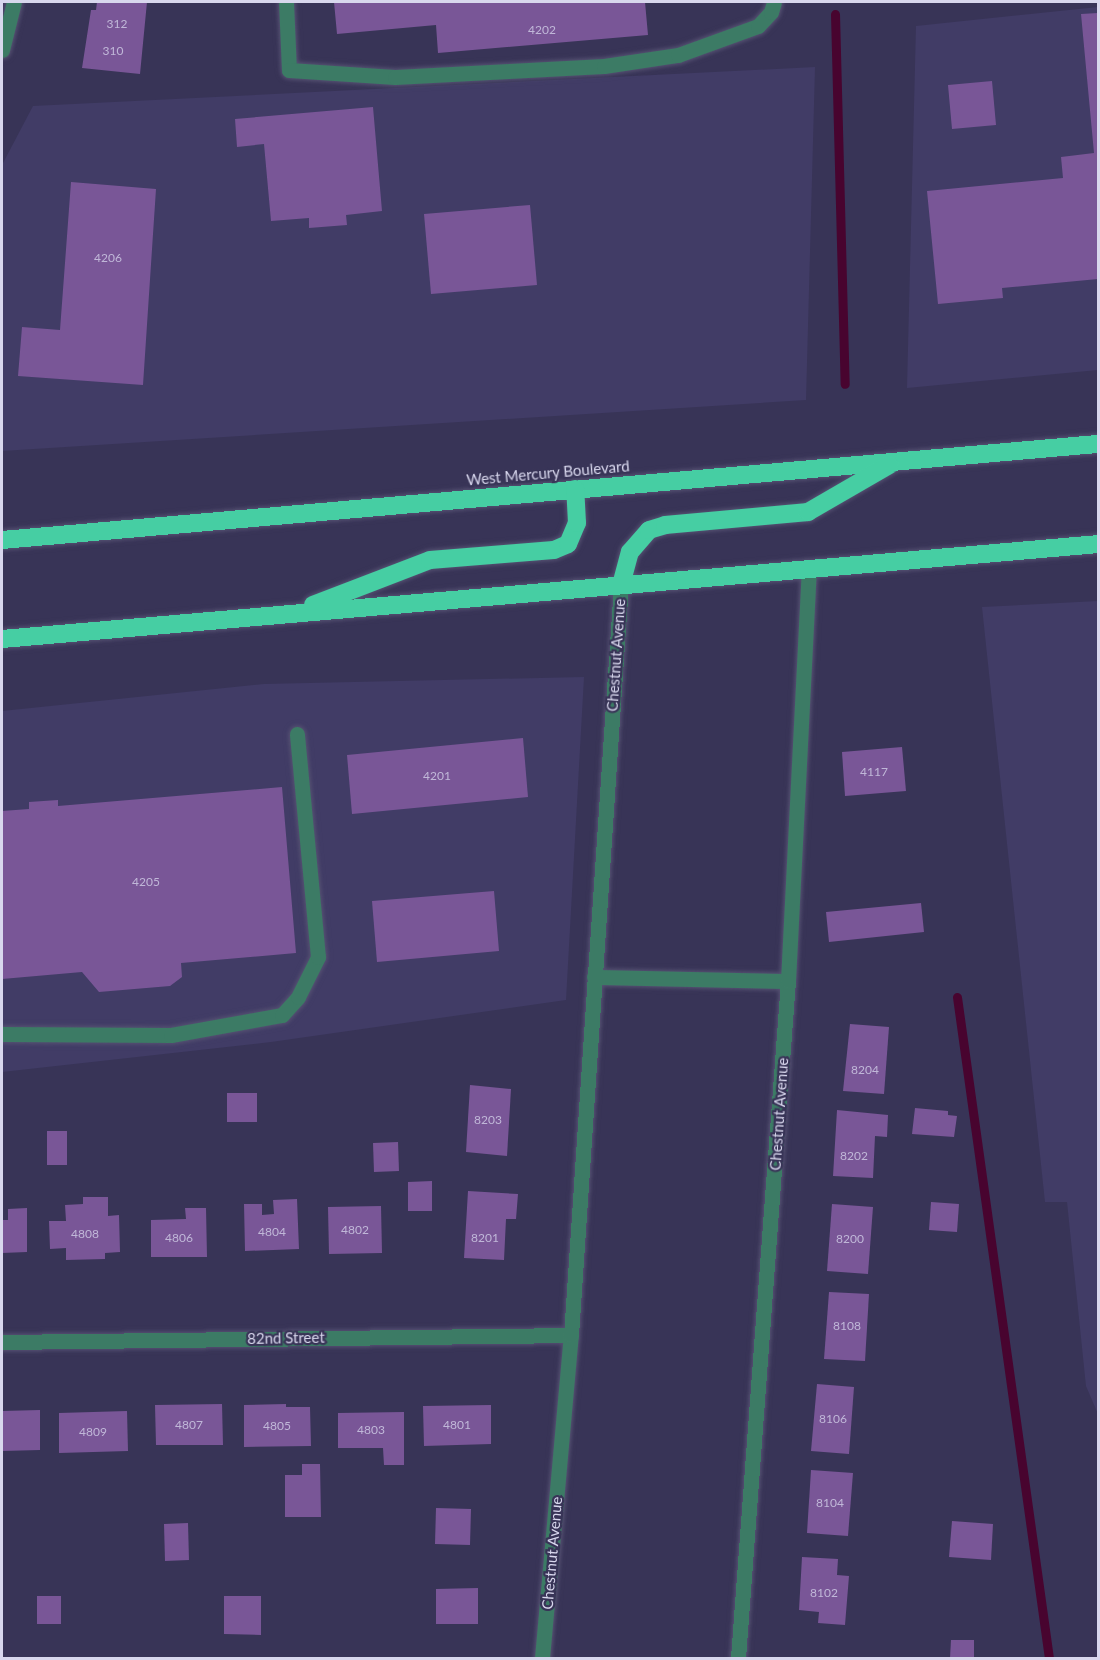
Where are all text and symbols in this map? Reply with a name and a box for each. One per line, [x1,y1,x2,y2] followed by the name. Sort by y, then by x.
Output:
[107,17,127,31] house number: 312
[528,23,556,37] house number: 4202
[103,44,123,58] house number: 310
[94,251,122,265] house number: 4206
[466,457,630,489] street label: West Mercury Boulevard
[603,598,629,712] street label: Chestnut Avenue
[860,765,888,779] house number: 4117
[423,769,451,783] house number: 4201
[132,875,160,889] house number: 4205
[766,1057,792,1171] street label: Chestnut Avenue
[851,1063,879,1077] house number: 8204
[474,1113,502,1127] house number: 8203
[840,1149,868,1163] house number: 8202
[341,1223,369,1237] house number: 4802
[258,1225,286,1239] house number: 4804
[71,1227,99,1241] house number: 4808
[165,1231,193,1245] house number: 4806
[471,1231,499,1245] house number: 8201
[836,1232,864,1246] house number: 8200
[833,1319,861,1333] house number: 8108
[247,1328,325,1348] street label: 82nd Street
[819,1412,847,1426] house number: 8106
[175,1418,203,1432] house number: 4807
[443,1418,471,1432] house number: 4801
[263,1419,291,1433] house number: 4805
[357,1423,385,1437] house number: 4803
[79,1425,107,1439] house number: 4809
[538,1496,566,1610] street label: Chestnut Avenue
[816,1496,844,1510] house number: 8104
[810,1586,838,1600] house number: 8102

